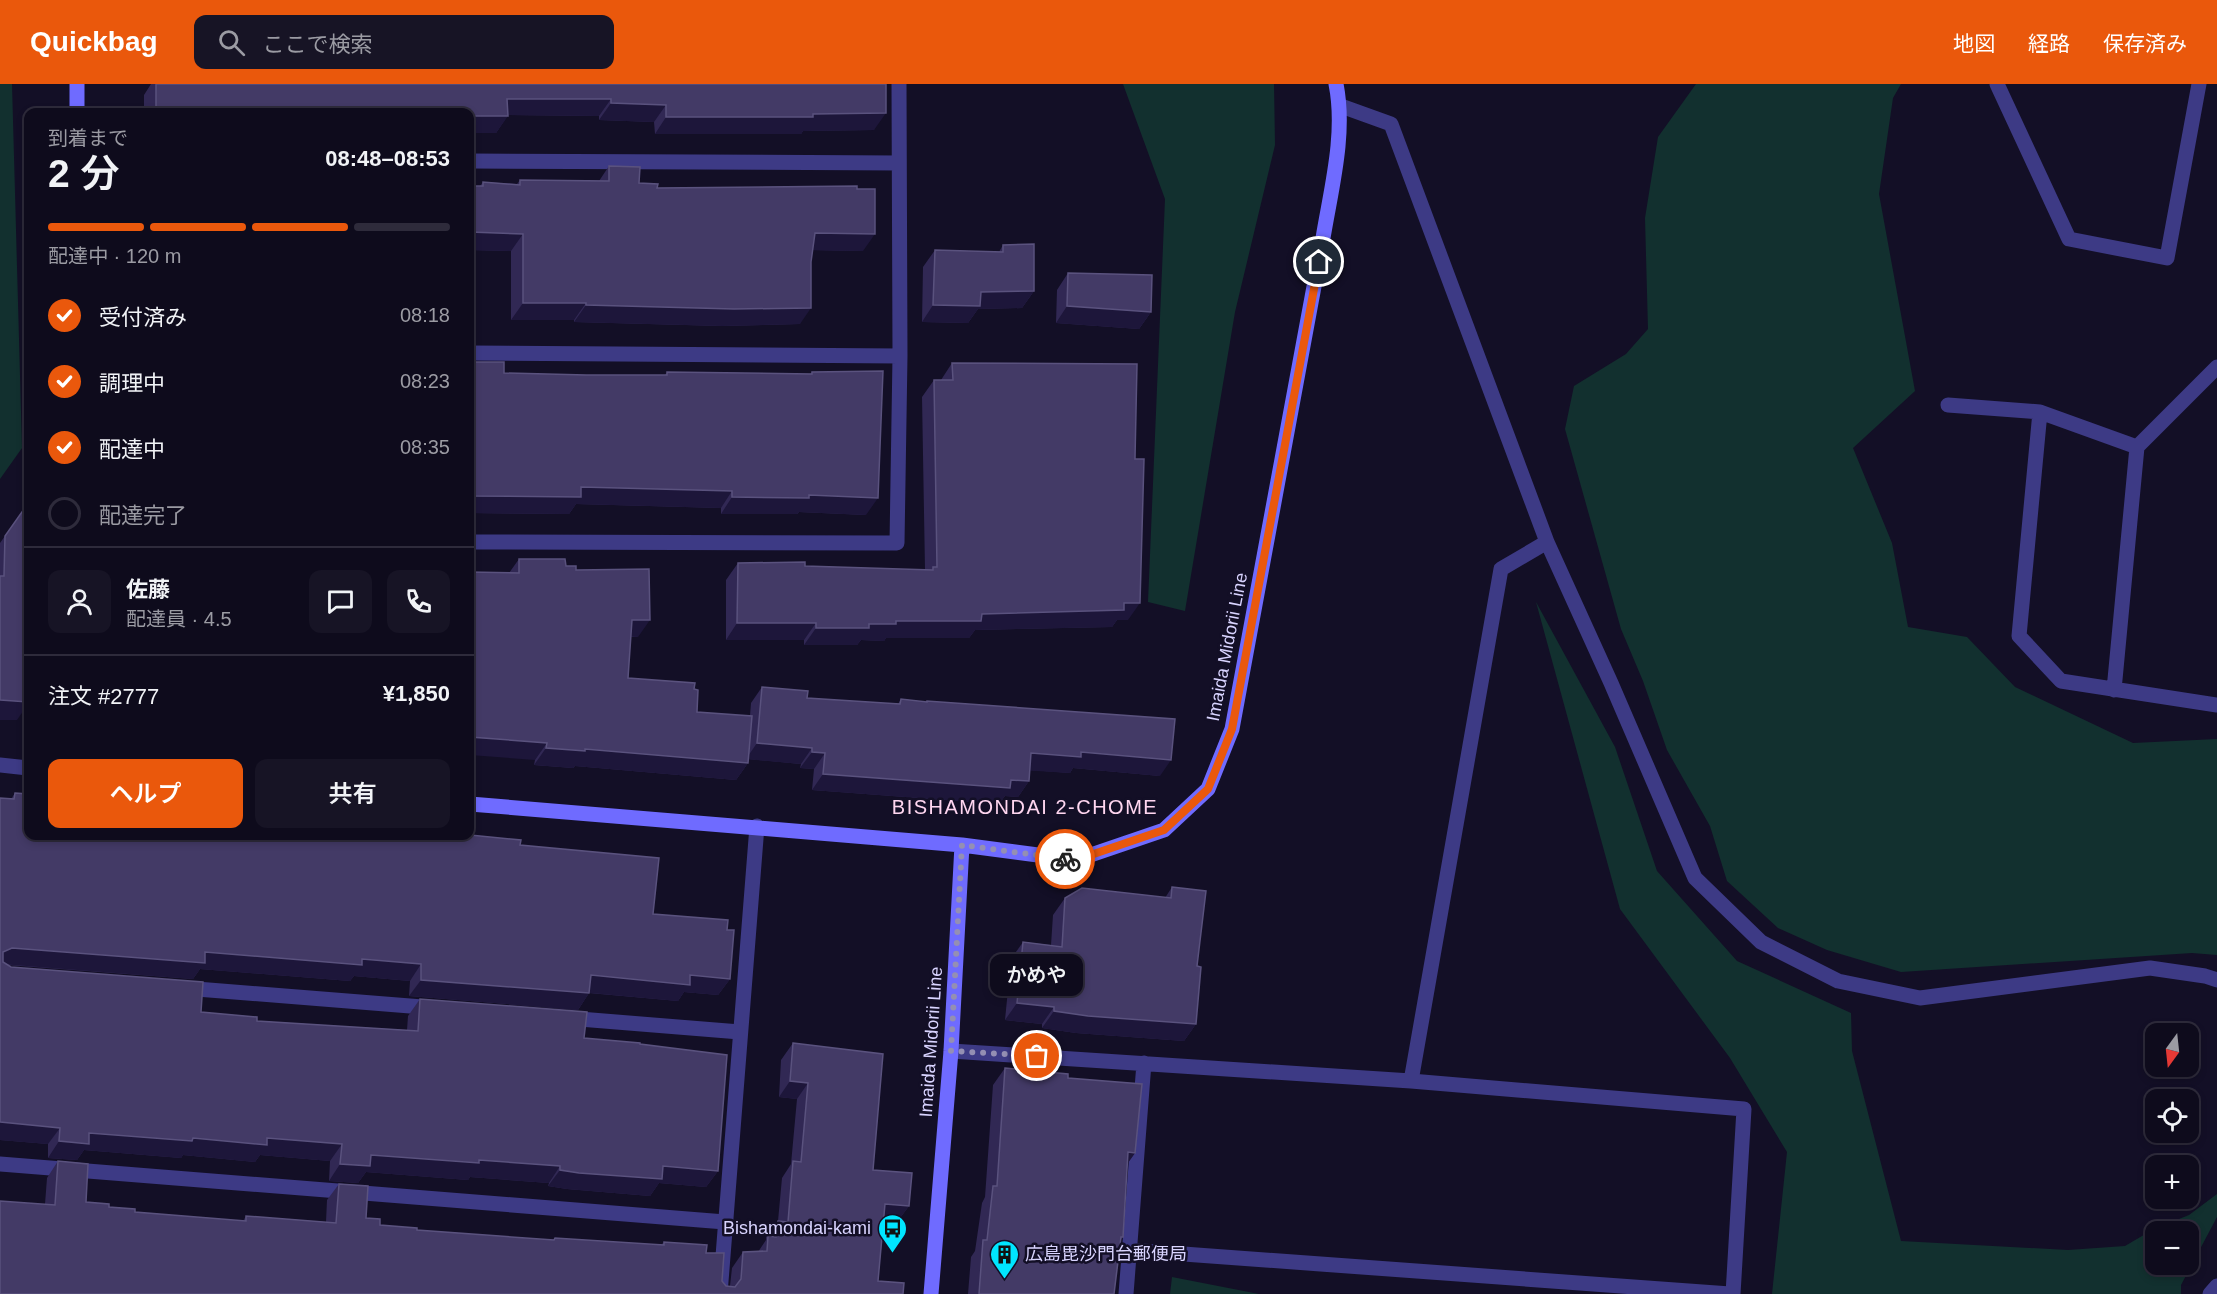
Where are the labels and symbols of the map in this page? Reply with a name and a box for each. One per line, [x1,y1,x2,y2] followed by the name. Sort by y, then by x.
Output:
[1293,236,1344,287] pin
[1203,571,1251,723] street label: Imaida Midorii Line
[892,796,1158,818] district label: BISHAMONDAI 2-CHOME
[1035,829,1095,889] courier
[990,954,1084,996] callout: かめや
[916,966,946,1118] street label: Imaida Midorii Line
[2145,1023,2199,1077] north arrow
[1011,1030,1062,1081] pin
[876,1212,908,1254] bus stop icon: Bishamondai-kami
[723,1218,871,1238] place label: Bishamondai-kami
[988,1238,1020,1280] building icon: 広島毘沙門台郵便局
[1025,1244,1187,1264] place label: 広島毘沙門台郵便局

